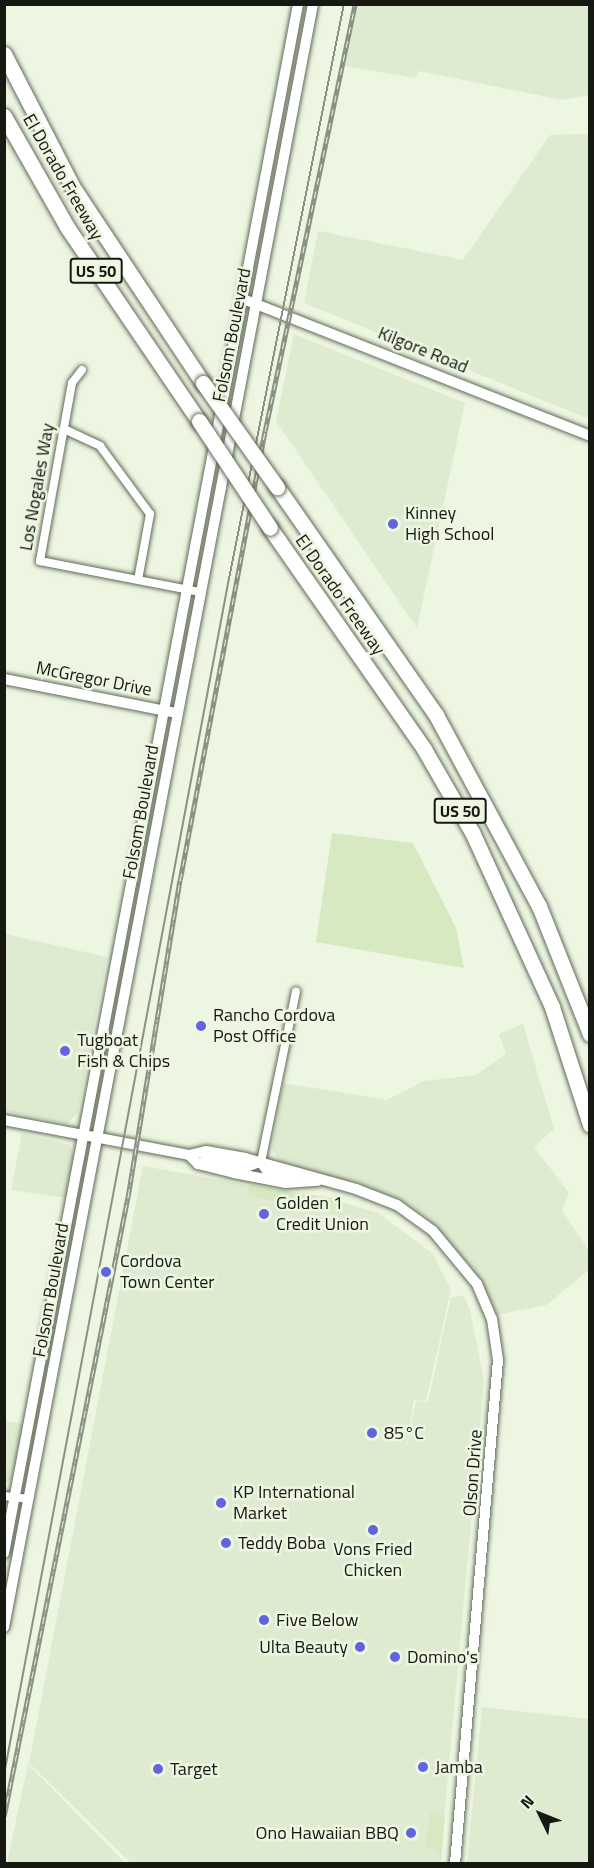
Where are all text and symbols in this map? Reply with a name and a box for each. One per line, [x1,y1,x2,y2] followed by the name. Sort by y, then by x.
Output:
[18,110,108,244] street label: El Dorado Freeway
[69,258,123,284] road number: US 50
[208,266,256,404] street label: Folsom Boulevard
[375,322,471,378] street label: Kilgore Road
[15,422,59,552] street label: Los Nogales Way
[405,503,494,546] place label: Kinney High School
[386,517,400,531] marker: Kinney High School
[290,531,390,659] street label: El Dorado Freeway
[34,657,154,701] street label: McGregor Drive
[119,743,163,881] street label: Folsom Boulevard
[433,798,487,824] road number: US 50
[213,1005,335,1048] place label: Rancho Cordova Post Office
[194,1019,208,1033] marker: Rancho Cordova Post Office
[77,1030,170,1072] place label: Tugboat Fish & Chips
[58,1044,72,1058] marker: Tugboat Fish & Chips
[276,1193,369,1236] place label: Golden 1 Credit Union
[257,1207,271,1221] marker: Golden 1 Credit Union
[29,1221,73,1359] street label: Folsom Boulevard
[120,1251,215,1294] place label: Cordova Town Center
[97,1263,115,1281] marker: Cordova Town Center
[384,1422,424,1444] place label: 85°C
[365,1426,379,1440] marker: 85°C
[459,1429,487,1517] street label: Olson Drive
[233,1482,355,1524] place label: KP International Market
[214,1496,228,1510] marker: KP International Market
[366,1523,380,1537] marker: Vons Fried Chicken
[238,1532,326,1554] place label: Teddy Boba
[219,1536,233,1550] marker: Teddy Boba
[333,1539,413,1582] place label: Vons Fried Chicken
[276,1609,358,1631] place label: Five Below
[257,1613,271,1627] marker: Five Below
[259,1636,348,1658] place label: Ulta Beauty
[353,1640,367,1654] marker: Ulta Beauty
[407,1646,478,1668] place label: Domino's
[388,1650,402,1664] marker: Domino's
[435,1756,483,1778] place label: Jamba
[170,1758,218,1780] place label: Target
[416,1760,430,1774] marker: Jamba
[151,1762,165,1776] marker: Target
[510,1784,570,1844] north arrow
[514,1789,539,1814] text: N
[256,1822,399,1844] place label: Ono Hawaiian BBQ
[404,1826,418,1840] marker: Ono Hawaiian BBQ

